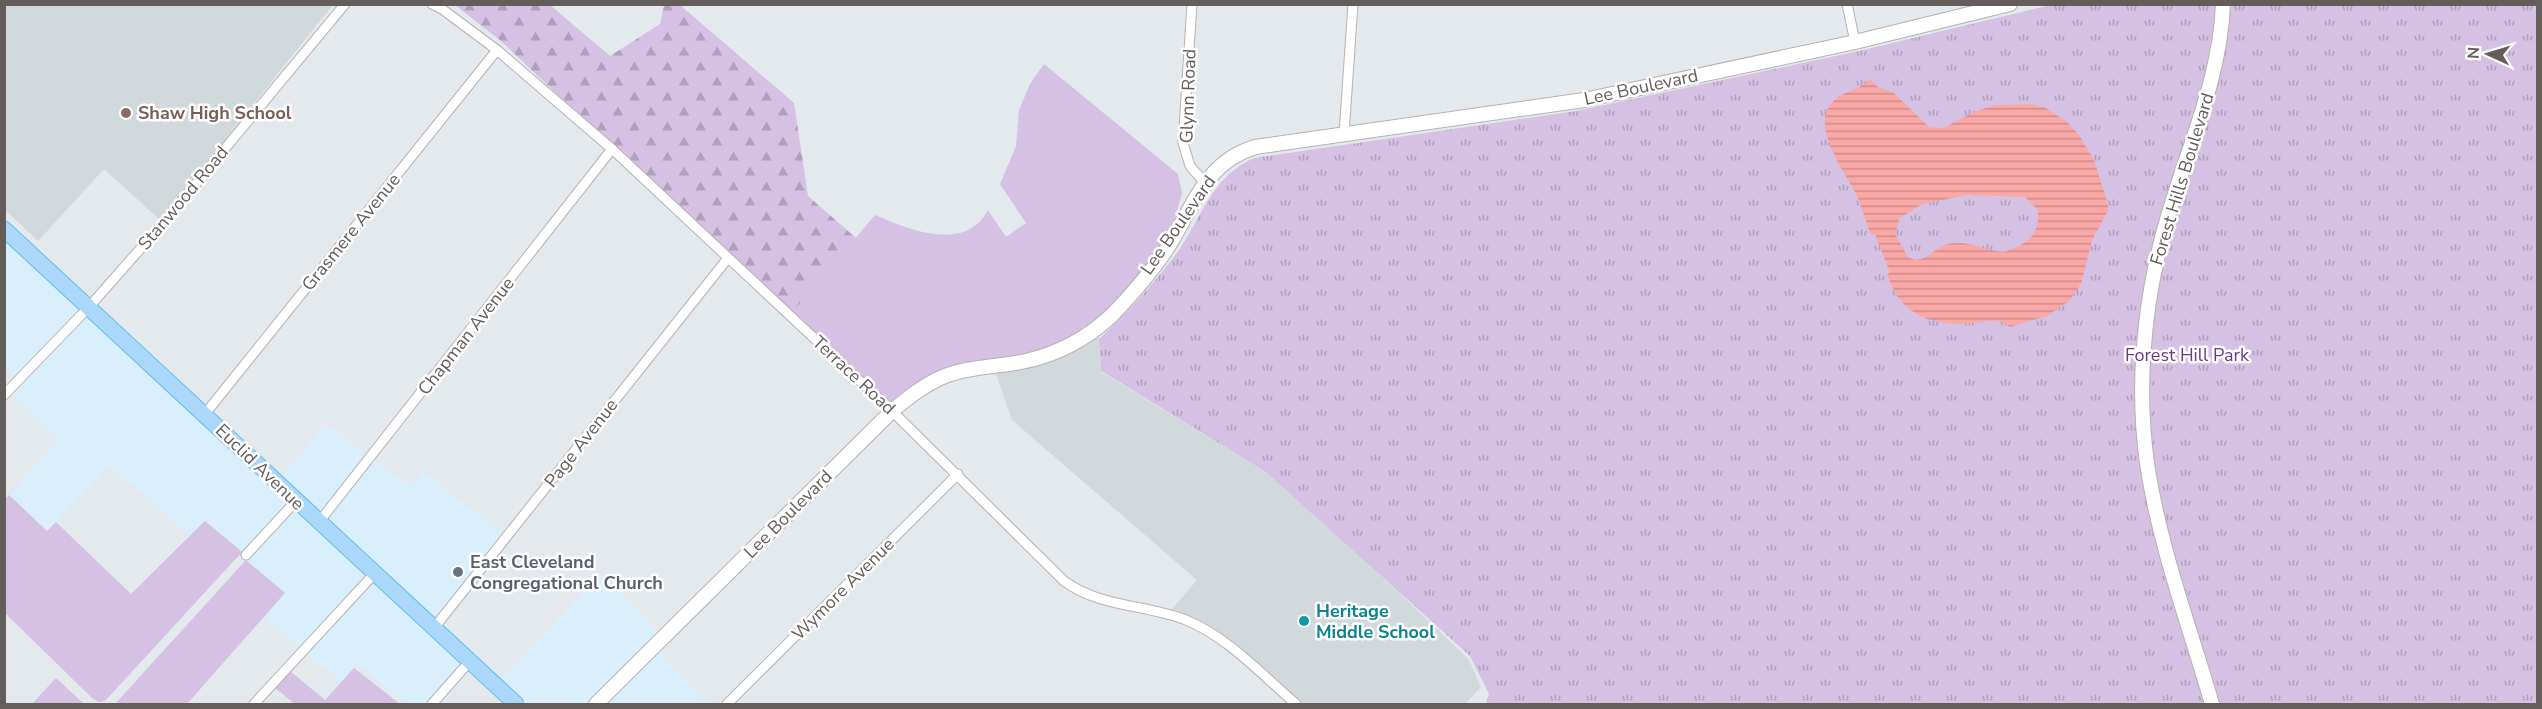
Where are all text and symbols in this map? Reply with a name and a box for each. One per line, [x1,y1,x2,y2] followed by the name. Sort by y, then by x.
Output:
[2458,24,2518,84] north arrow
[2463,46,2485,60] text: N
[1174,48,1202,144] street label: Glynn Road
[1582,63,1700,111] street label: Lee Boulevard
[2144,90,2220,268] street label: Forest Hills Boulevard
[138,101,292,125] place label: Shaw High School
[119,106,133,120] marker: Shaw High School
[132,141,234,255] street label: Stanwood Road
[296,168,406,296] street label: Grasmere Avenue
[1135,171,1221,279] street label: Lee Boulevard
[412,272,520,400] street label: Chapman Avenue
[807,330,901,420] street label: Terrace Road
[2125,343,2250,367] park label: Forest Hill Park
[539,394,623,492] street label: Page Avenue
[210,418,310,516] street label: Euclid Avenue
[739,465,837,563] street label: Lee Boulevard
[787,533,899,645] street label: Wymore Avenue
[470,550,663,595] place label: East Cleveland Congregational Church
[451,565,465,579] marker: East Cleveland Congregational Church
[1316,599,1435,644] place label: Heritage Middle School
[1297,614,1311,628] marker: Heritage Middle School

